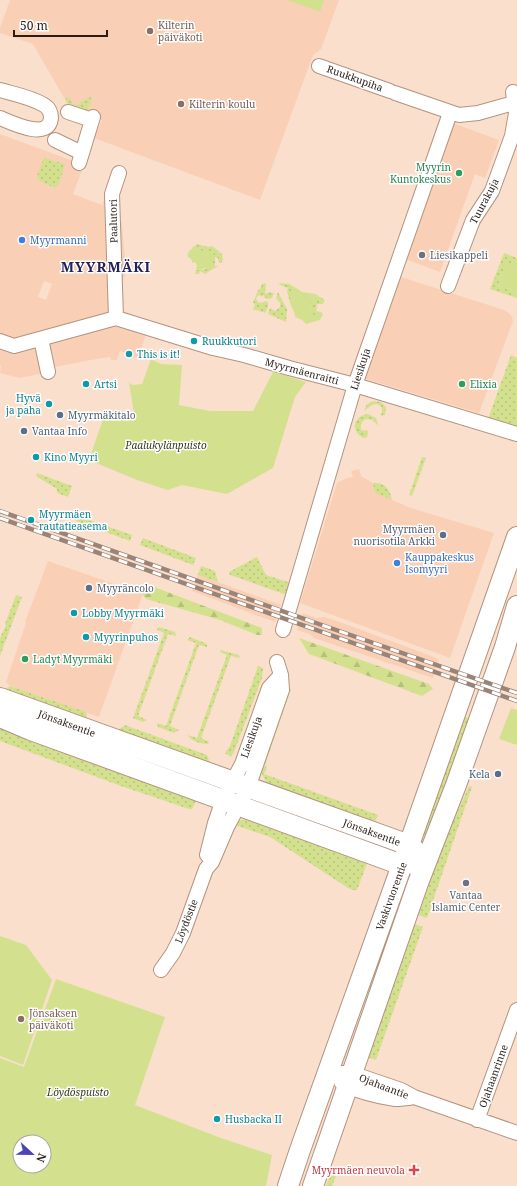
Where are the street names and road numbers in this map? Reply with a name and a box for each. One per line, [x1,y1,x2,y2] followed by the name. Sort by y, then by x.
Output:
[325,61,385,95] street label: Ruukkupiha
[466,175,502,226] street label: Tuurakuja
[106,198,120,243] street label: Paalutori
[347,346,373,392] street label: Liesikuja
[264,354,341,388] street label: Myyrmäenraitti
[35,706,98,740] street label: Jönsaksentie
[237,714,265,760] street label: Liesikuja
[340,815,403,849] street label: Jönsaksentie
[372,860,410,932] street label: Vaskivuorentie
[171,897,201,945] street label: Löydöstie
[475,1042,511,1110] street label: Ojahaanrinne
[357,1070,411,1102] street label: Ojahaantie

